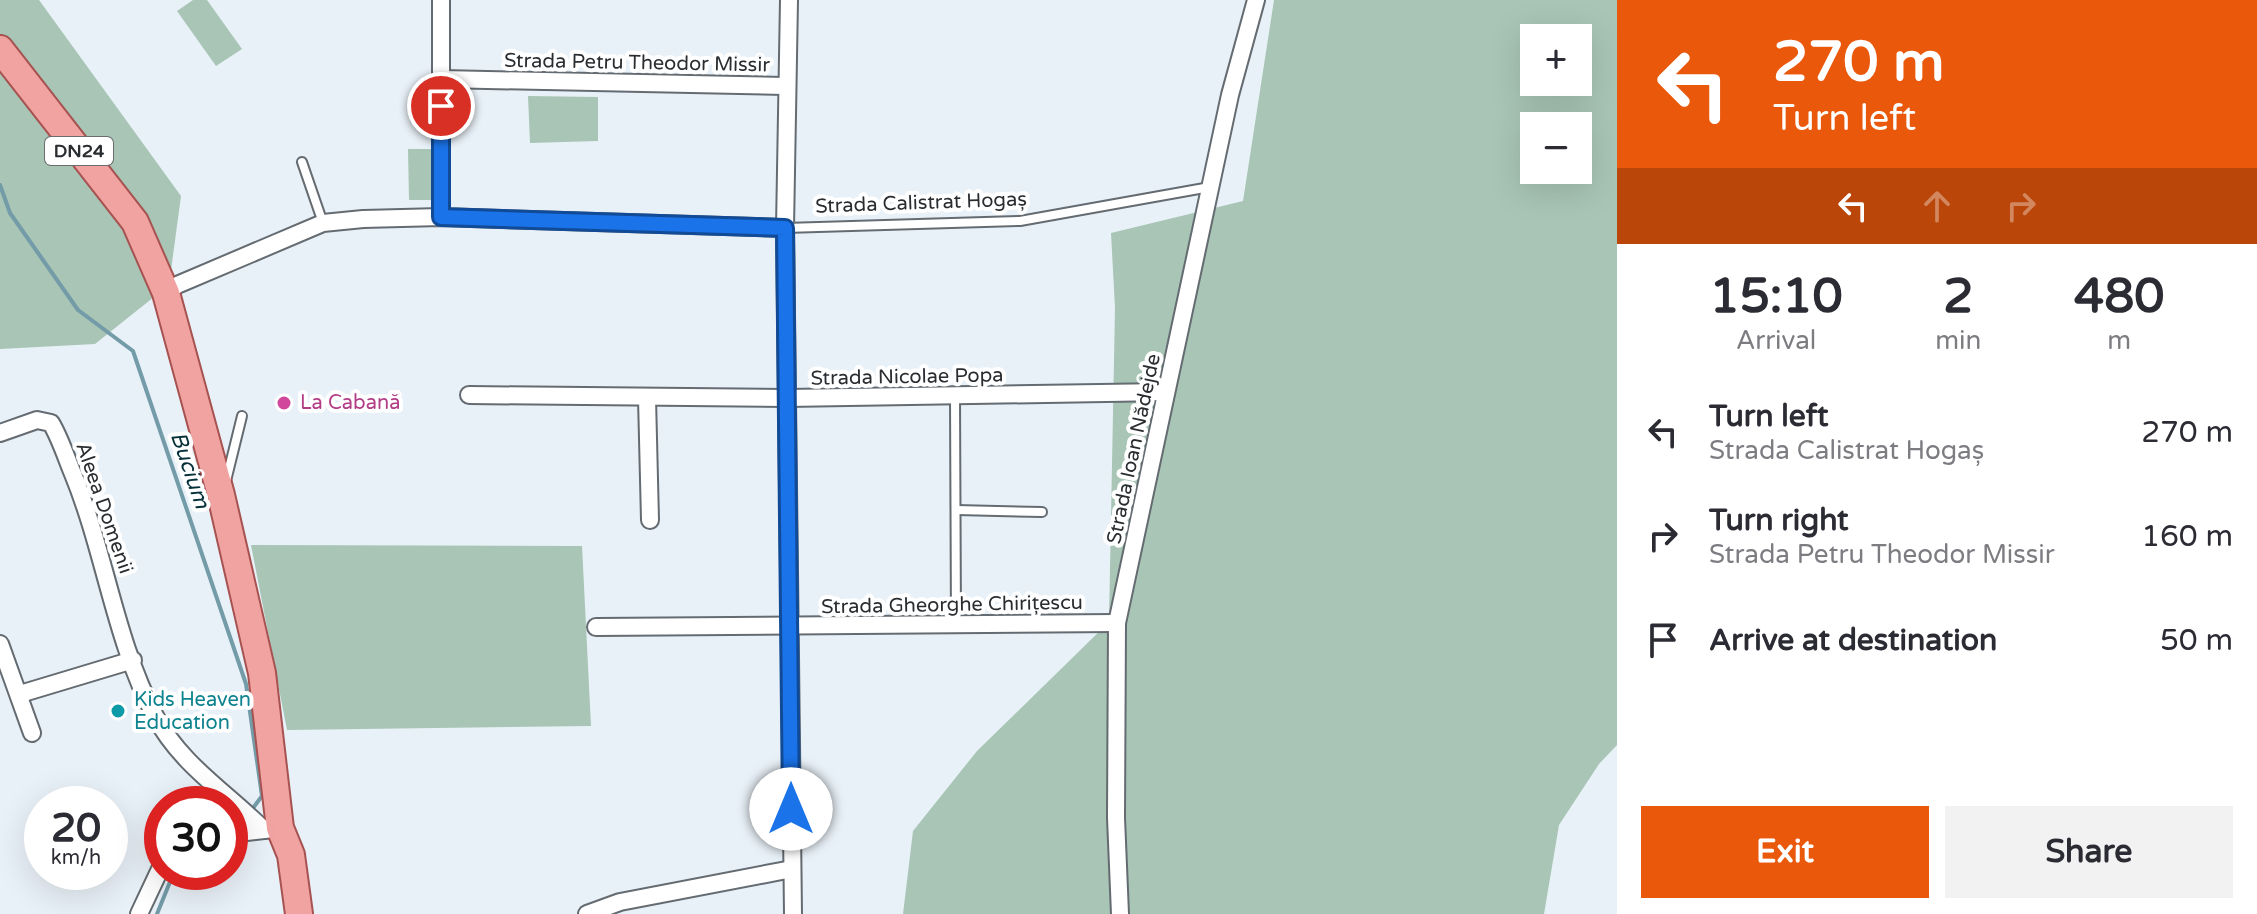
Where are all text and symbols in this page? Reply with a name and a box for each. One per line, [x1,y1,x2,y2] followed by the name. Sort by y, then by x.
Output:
[1520,24,1592,184] map controls
[1520,24,1592,96] button: +
[1773,29,1944,96] text: 270 m
[1641,32,1745,136] icon: left
[504,49,770,77] street label: Strada Petru Theodor Missir
[407,72,475,140] pin
[419,84,463,128] icon: arrive
[1773,97,1916,140] text: Turn left
[1520,112,1592,184] button: −
[45,137,113,165] road number: DN24
[1831,184,1875,228] icon: left
[1915,184,1959,228] icon: ahead
[1999,184,2043,228] icon: right
[815,187,1027,219] street label: Strada Calistrat Hogaș
[1710,268,1843,326] text: 15:10
[1943,268,1973,326] text: 2
[2074,268,2164,326] text: 480
[1736,325,1816,356] text: Arrival
[1935,325,1981,356] text: min
[2107,325,2131,356] text: m
[1102,352,1166,546] street label: Strada Ioan Nădejde
[810,363,1004,391] street label: Strada Nicolae Popa
[300,391,400,415] place label: La Cabană
[275,394,293,412] marker: La Cabană
[1709,398,1828,435] text: Turn left
[1641,410,1685,454] icon: left
[2141,414,2233,451] text: 270 m
[165,428,215,512] water label: Bucium
[1709,435,1984,466] text: Strada Calistrat Hogaș
[70,439,138,577] street label: Aleea Domenii
[1709,502,1849,539] text: Turn right
[1641,514,1685,558] icon: right
[2141,518,2233,555] text: 160 m
[1709,539,2055,570] text: Strada Petru Theodor Missir
[821,591,1083,619] street label: Strada Gheorghe Chirițescu
[1641,618,1685,662] icon: arrive
[1709,622,1997,659] text: Arrive at destination
[2160,622,2233,659] text: 50 m
[134,688,251,735] place label: Kids Heaven Education
[109,702,127,720] marker: Kids Heaven Education
[749,767,833,851] position arrow
[144,786,248,890] speed limit sign: 30
[51,804,101,852] text: 20
[1641,806,1929,898] button: Exit
[1945,806,2233,898] button: Share
[51,846,101,870] text: km/h

